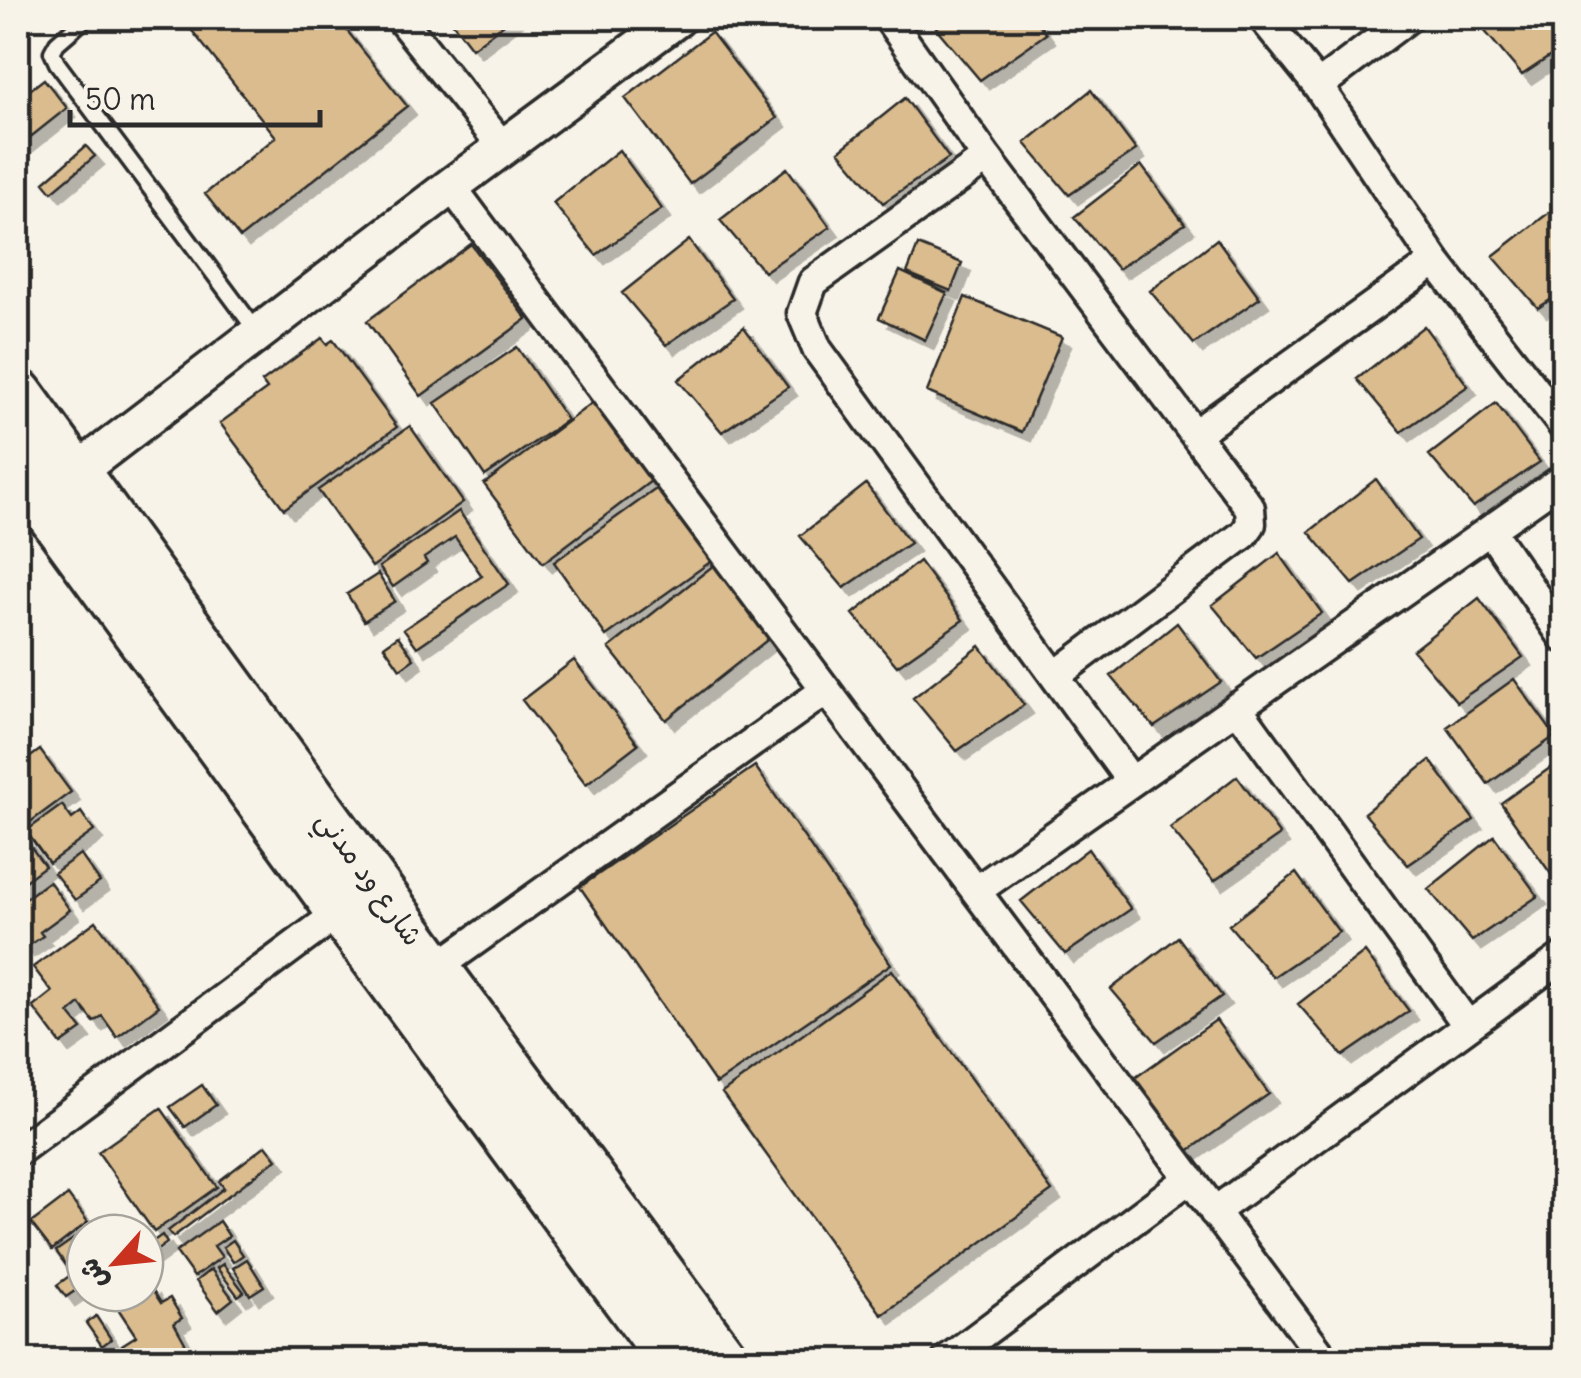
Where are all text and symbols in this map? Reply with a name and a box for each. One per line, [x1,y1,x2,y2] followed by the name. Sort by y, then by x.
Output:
[70,65,320,127] scale bar
[85,80,155,118] text: 50 m
[303,803,431,957] street label: شارع ود مدني
[65,1213,165,1313] north arrow
[70,1252,116,1296] text: ش

